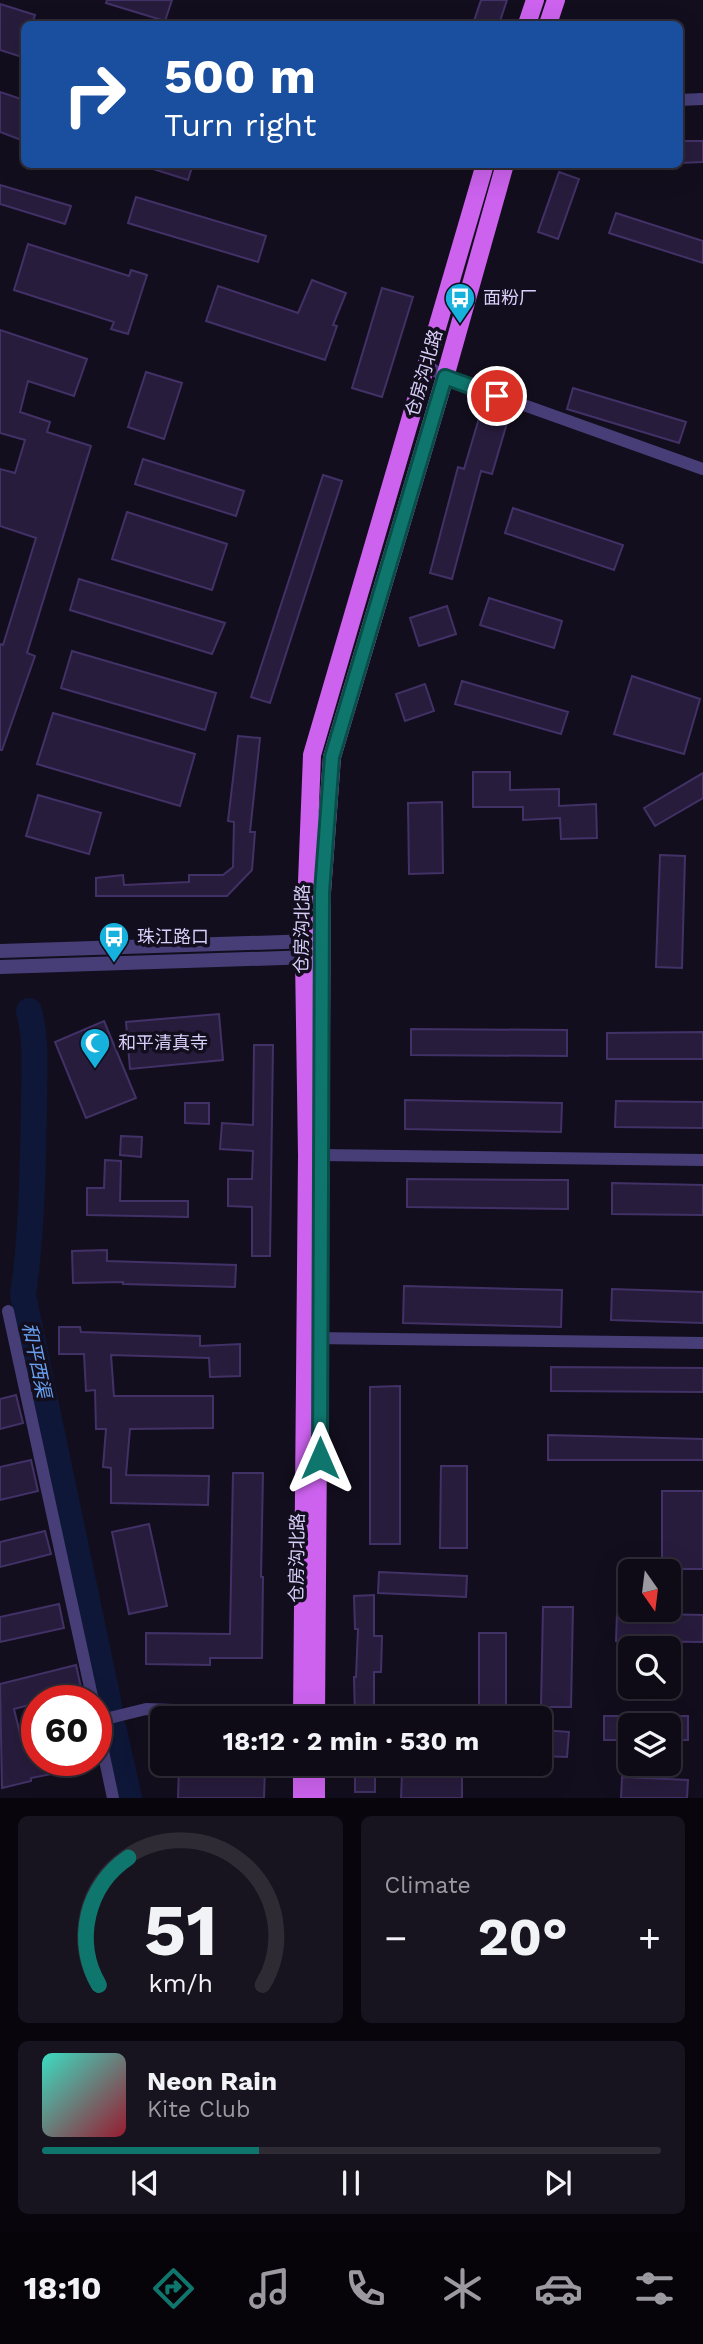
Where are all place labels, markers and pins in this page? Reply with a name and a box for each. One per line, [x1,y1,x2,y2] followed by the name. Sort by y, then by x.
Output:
[443,281,477,325] bus stop icon: 面粉厂
[483,287,537,308] place label: 面粉厂
[467,366,527,426] pin
[97,920,131,964] bus stop icon: 珠江路口
[137,926,209,947] place label: 珠江路口
[78,1026,112,1070] mosque icon: 和平清真寺
[118,1032,208,1053] place label: 和平清真寺

